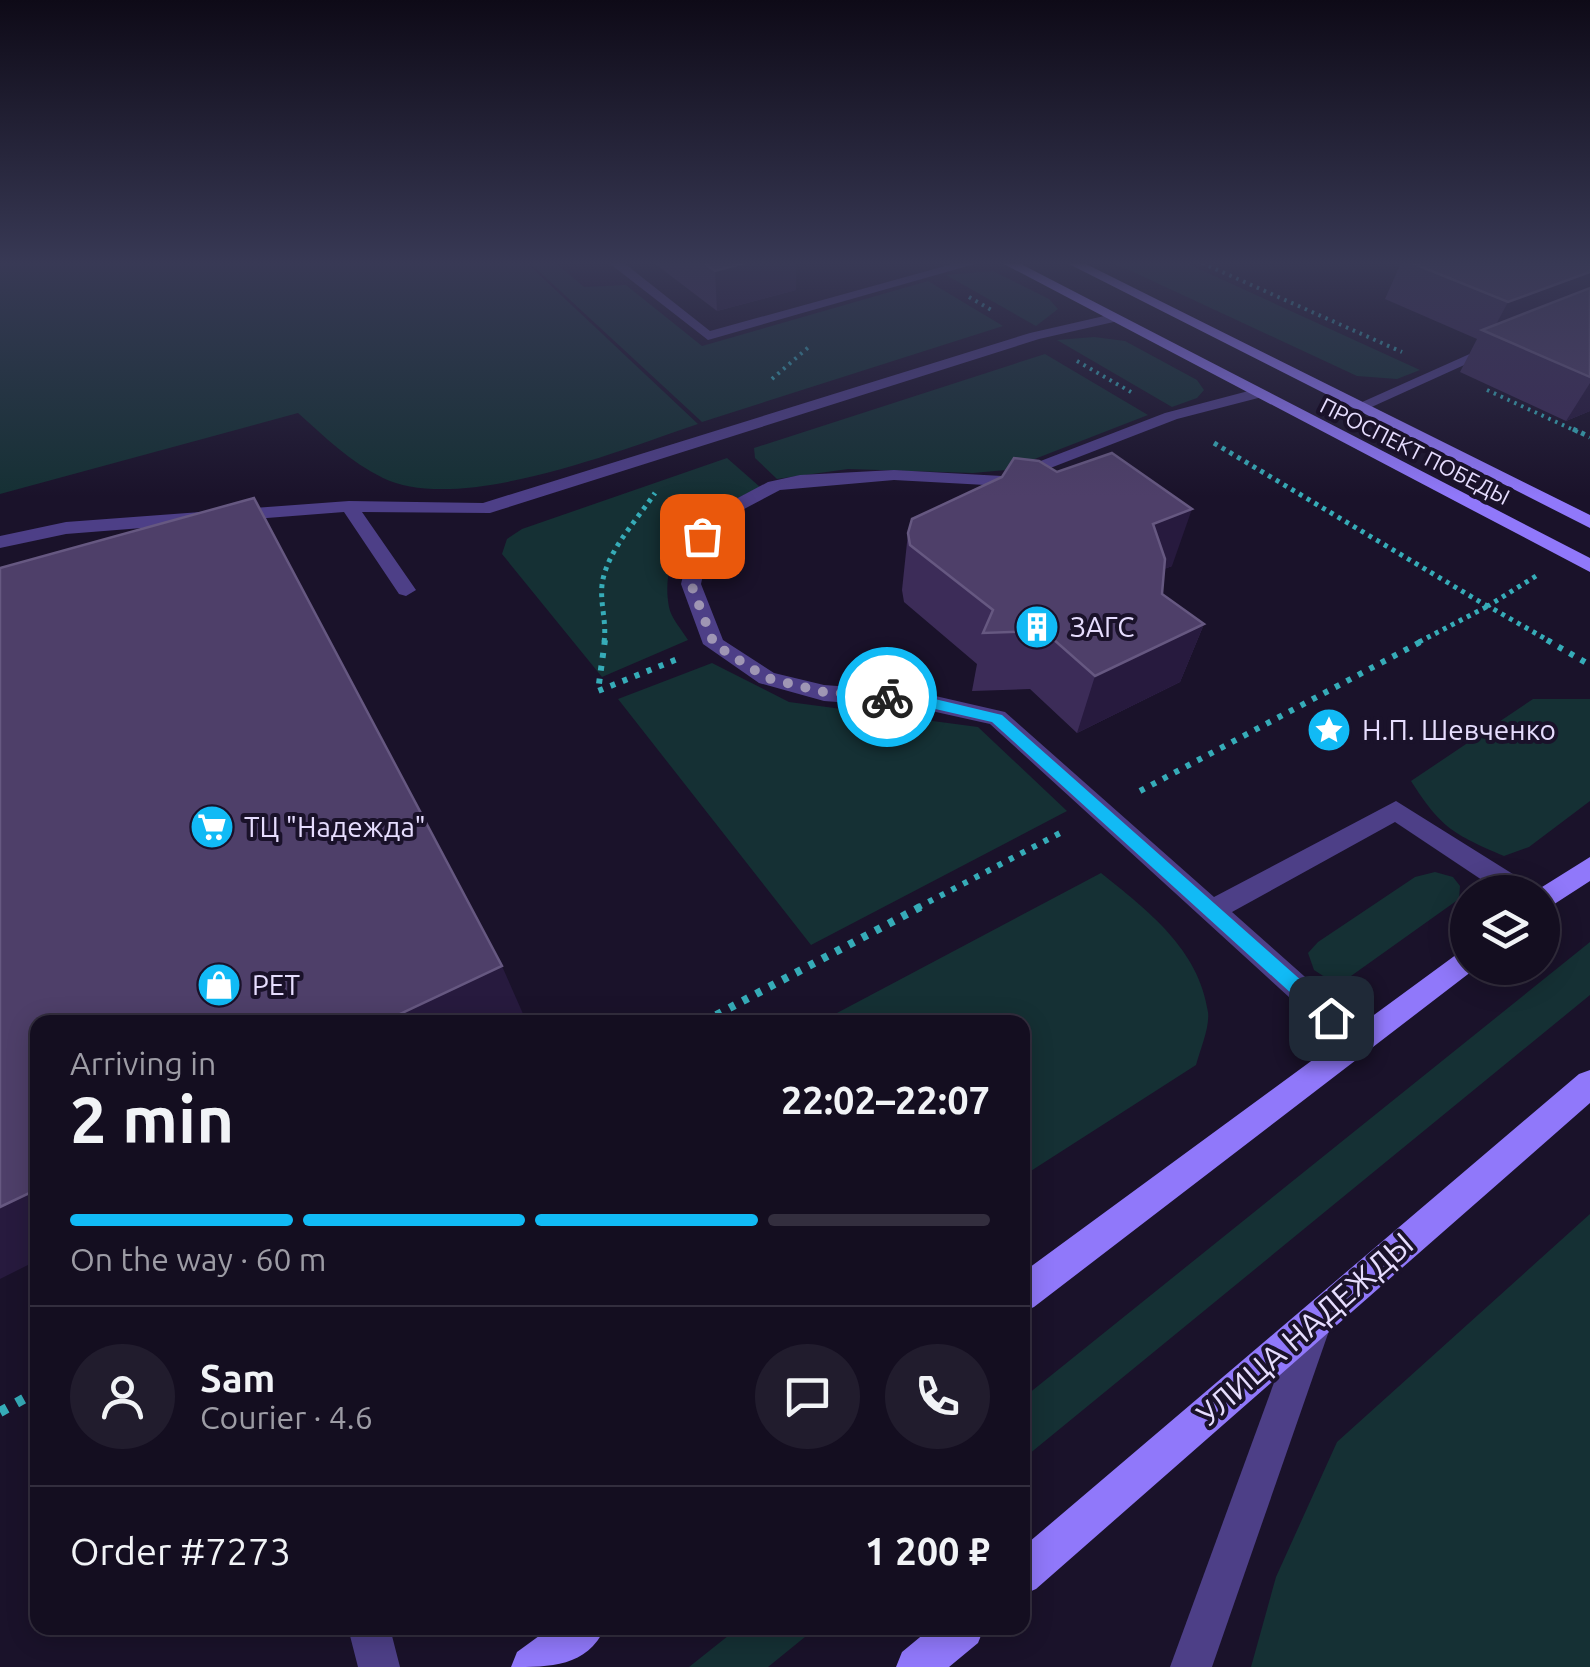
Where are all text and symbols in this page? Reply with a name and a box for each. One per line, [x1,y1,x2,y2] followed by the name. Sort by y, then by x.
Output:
[1316,392,1514,509] street label: ПРОСПЕКТ ПОБЕДЫ
[660,494,745,579] pin
[675,509,730,564] icon: bag
[1014,604,1060,650] building icon: ЗАГС
[1070,611,1135,642] place label: ЗАГС
[837,647,937,747] courier
[860,670,915,725] icon: bike
[1306,707,1352,753] place icon: Н.П. Шевченко
[1362,714,1556,745] place label: Н.П. Шевченко
[189,804,235,850] supermarket icon: ТЦ "Надежда"
[244,811,426,842] place label: ТЦ "Надежда"
[1450,875,1560,985] map controls
[1450,875,1560,985] button: layers
[196,962,242,1008] shop icon: РЕТ
[252,969,300,1000] place label: РЕТ
[1289,976,1374,1061] pin
[1304,991,1359,1046] icon: home
[70,1045,216,1081] text: Arriving in
[781,1079,990,1121] text: 22:02–22:07
[70,1082,234,1155] text: 2 min
[1189,1225,1420,1432] street label: УЛИЦА НАДЕЖДЫ
[70,1241,326,1277] text: On the way · 60 m
[70,1344,175,1449] button: person
[755,1344,860,1449] button: chat
[885,1344,990,1449] button: phone
[200,1357,275,1399] text: Sam
[200,1399,373,1435] text: Courier · 4.6
[70,1530,291,1572] text: Order #7273
[865,1530,990,1572] text: 1 200 ₽

